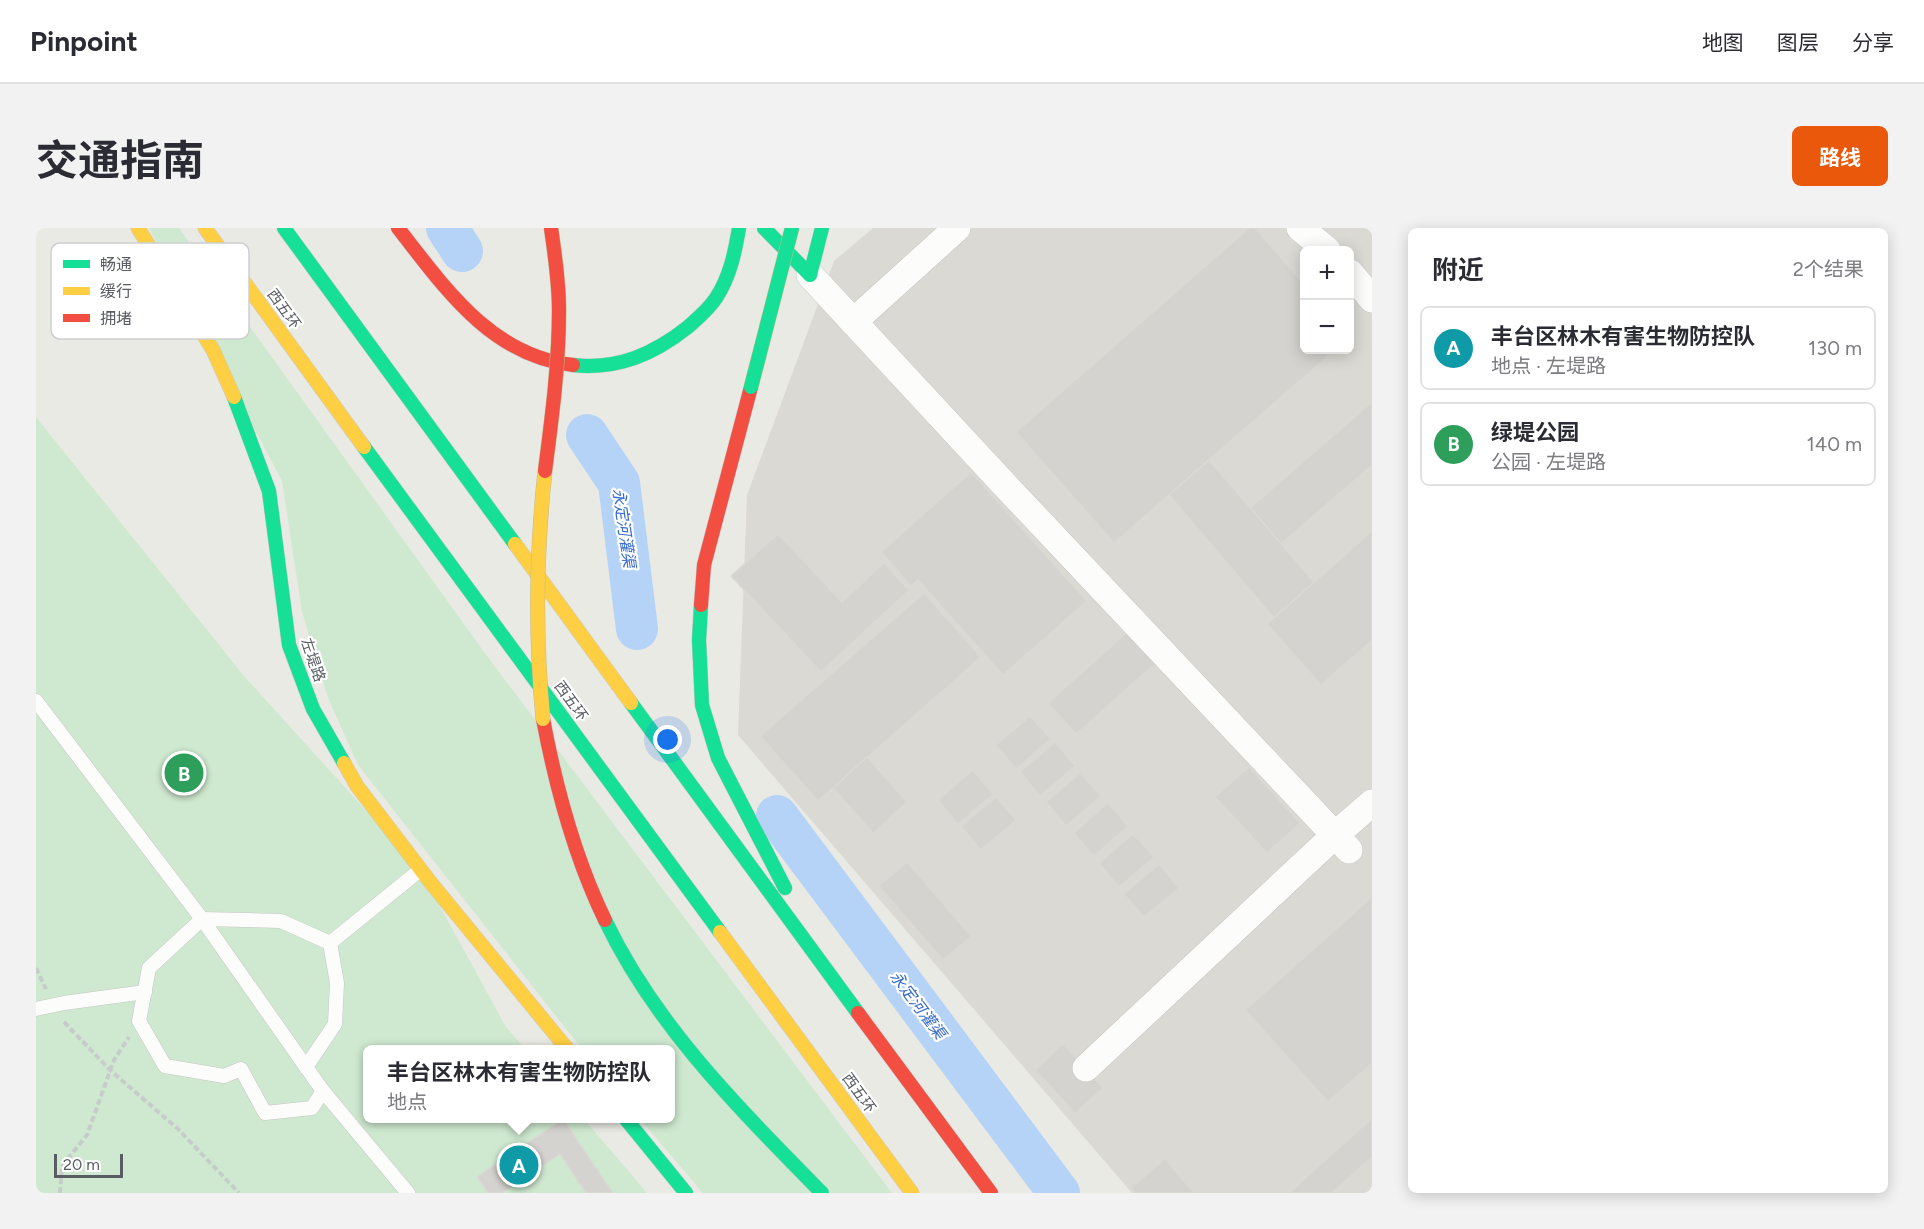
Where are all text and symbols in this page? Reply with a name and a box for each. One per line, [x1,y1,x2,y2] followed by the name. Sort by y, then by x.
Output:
[30,24,138,58] text: Pinpoint
[1702,30,1744,55] text: 地图
[1777,30,1819,55] text: 图层
[1852,30,1894,55] text: 分享
[1792,126,1888,186] button: 路线
[36,135,204,186] text: 交通指南
[51,243,249,339] legend
[1300,246,1354,354] map controls
[1300,246,1354,300] button: +
[1432,254,1484,286] text: 附近
[100,255,132,274] text: 畅通
[1793,257,1864,281] text: 2个结果
[100,282,132,301] text: 缓行
[263,286,305,332] street label: 西五环
[1300,300,1354,354] button: −
[100,309,132,328] text: 拥堵
[1491,323,1755,350] text: 丰台区林木有害生物防控队
[1446,336,1461,360] text: A
[1808,336,1862,360] text: 130 m
[1491,354,1606,378] text: 地点 · 左堤路
[1491,419,1579,446] text: 绿堤公园
[1447,432,1460,456] text: B
[1807,432,1862,456] text: 140 m
[1491,450,1606,474] text: 公园 · 左堤路
[609,487,639,571] water label: 永定河灌渠
[297,636,329,684] street label: 左堤路
[550,678,592,724] street label: 西五环
[653,725,682,754] your location
[164,750,204,796] pin: B
[886,967,951,1044] water label: 永定河灌渠
[363,1045,675,1123] popup
[387,1059,651,1086] text: 丰台区林木有害生物防控队
[838,1070,880,1116] street label: 西五环
[387,1090,427,1114] text: 地点
[500,1142,538,1188] pin: A
[54,1151,123,1178] scale bar
[63,1155,100,1174] text: 20 m

